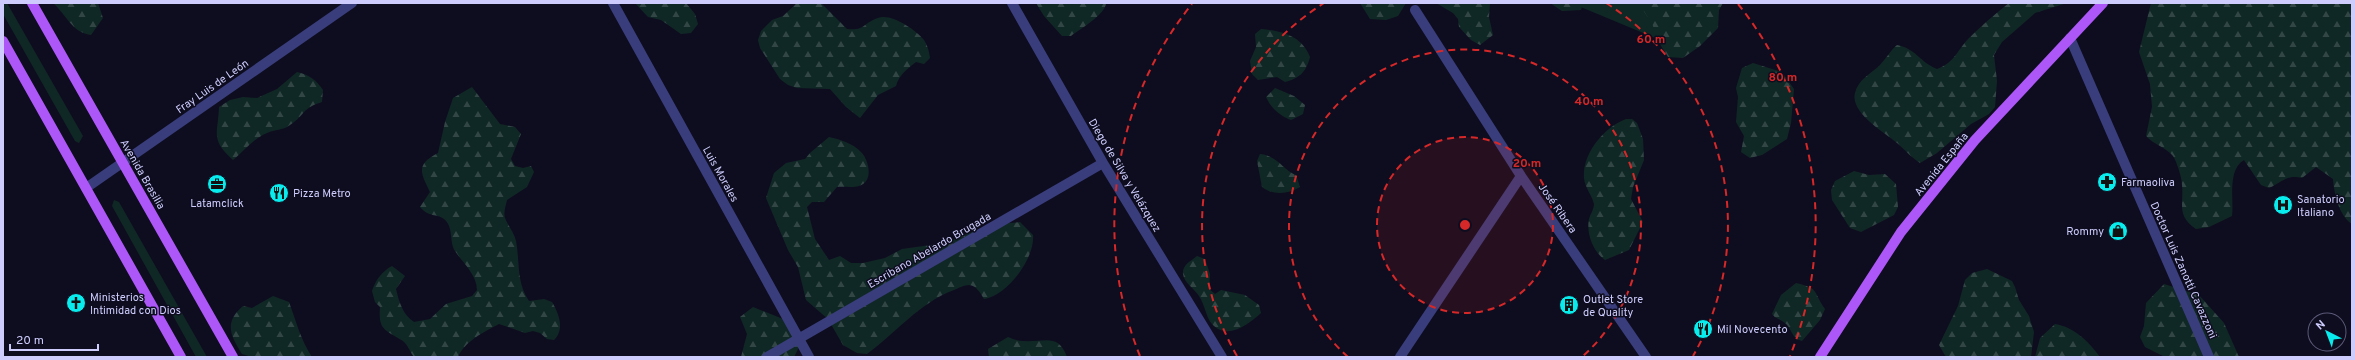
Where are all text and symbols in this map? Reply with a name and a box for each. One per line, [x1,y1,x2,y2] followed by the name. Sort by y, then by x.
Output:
[1637,32,1665,48] text: 60 m
[173,56,252,117] street label: Fray Luis de León
[1769,70,1797,86] text: 80 m
[1574,94,1604,110] text: 40 m
[1085,116,1164,235] street label: Diego de Silva y Velázquez
[1912,130,1972,199] street label: Avenida España
[116,137,168,212] street label: Avenida Brasilia
[699,144,741,205] street label: Luis Morales
[1513,156,1541,172] text: 20 m
[2096,171,2118,193] pharmacy icon: Farmaoliva
[206,173,228,195] office icon: Latamclick
[2121,176,2175,190] place label: Farmaoliva
[1535,181,1580,236] street label: José Ribera
[268,182,290,204] restaurant icon: Pizza Metro
[293,187,351,201] place label: Pizza Metro
[2297,193,2345,220] place label: Sanatorio Italiano
[2272,194,2294,216] hospital icon: Sanatorio Italiano
[190,197,244,211] place label: Latamclick
[2147,200,2220,341] street label: Doctor Luis Zanotti Cavazzoni
[865,210,994,292] street label: Escribano Abelardo Brugada
[1458,218,1472,232] centre of rings
[2107,220,2129,242] shop icon: Rommy
[2066,225,2104,239] place label: Rommy
[90,291,181,318] place label: Ministerios Intimidad con Dios
[65,292,87,314] church icon: Ministerios Intimidad con Dios
[1583,293,1643,320] place label: Outlet Store de Quality
[1558,294,1580,316] building icon: Outlet Store de Quality
[2307,312,2347,352] north arrow
[2313,317,2329,333] text: N
[1692,318,1714,340] restaurant icon: Mil Novecento
[1717,323,1788,337] place label: Mil Novecento
[10,326,98,352] scale bar
[16,333,44,349] text: 20 m

